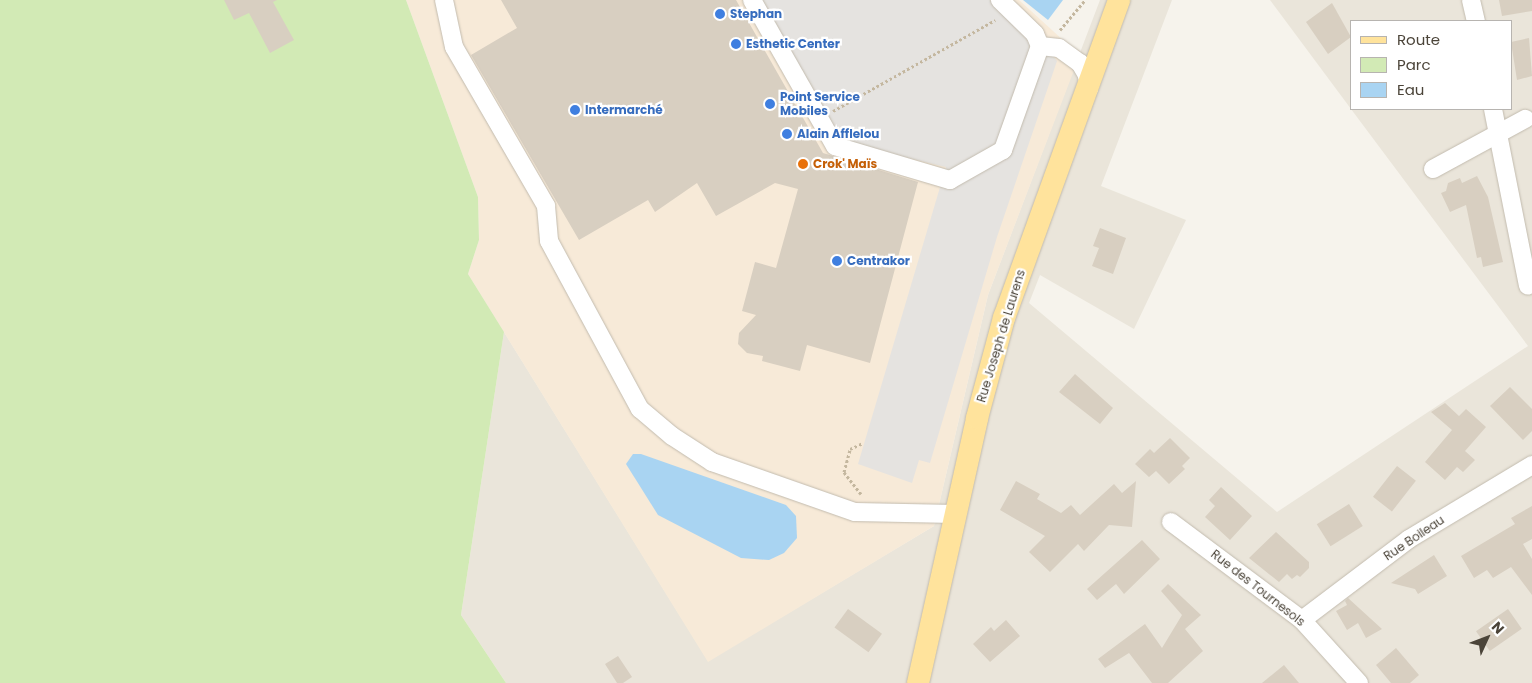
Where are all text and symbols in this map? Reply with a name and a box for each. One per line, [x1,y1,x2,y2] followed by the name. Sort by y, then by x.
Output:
[730,7,782,21] place label: Stephan
[714,8,726,20] marker: Stephan
[1350,20,1512,110] legend
[1397,29,1440,50] text: Route
[746,37,840,51] place label: Esthetic Center
[730,38,742,50] marker: Esthetic Center
[1397,54,1431,75] text: Parc
[1397,79,1424,100] text: Eau
[780,90,860,118] place label: Point Service Mobiles
[764,98,776,110] marker: Point Service Mobiles
[585,103,663,117] place label: Intermarché
[569,104,581,116] marker: Intermarché
[797,127,879,141] place label: Alain Afflelou
[781,128,793,140] marker: Alain Afflelou
[813,157,877,171] place label: Crok' Maïs
[797,158,809,170] marker: Crok' Maïs
[847,254,910,268] place label: Centrakor
[831,255,843,267] marker: Centrakor
[974,268,1028,404] street label: Rue Joseph de Laurens
[1381,513,1447,563] street label: Rue Boileau
[1208,547,1308,629] street label: Rue des Tournesols
[1462,613,1512,663] north arrow
[1487,617,1509,638] text: N

